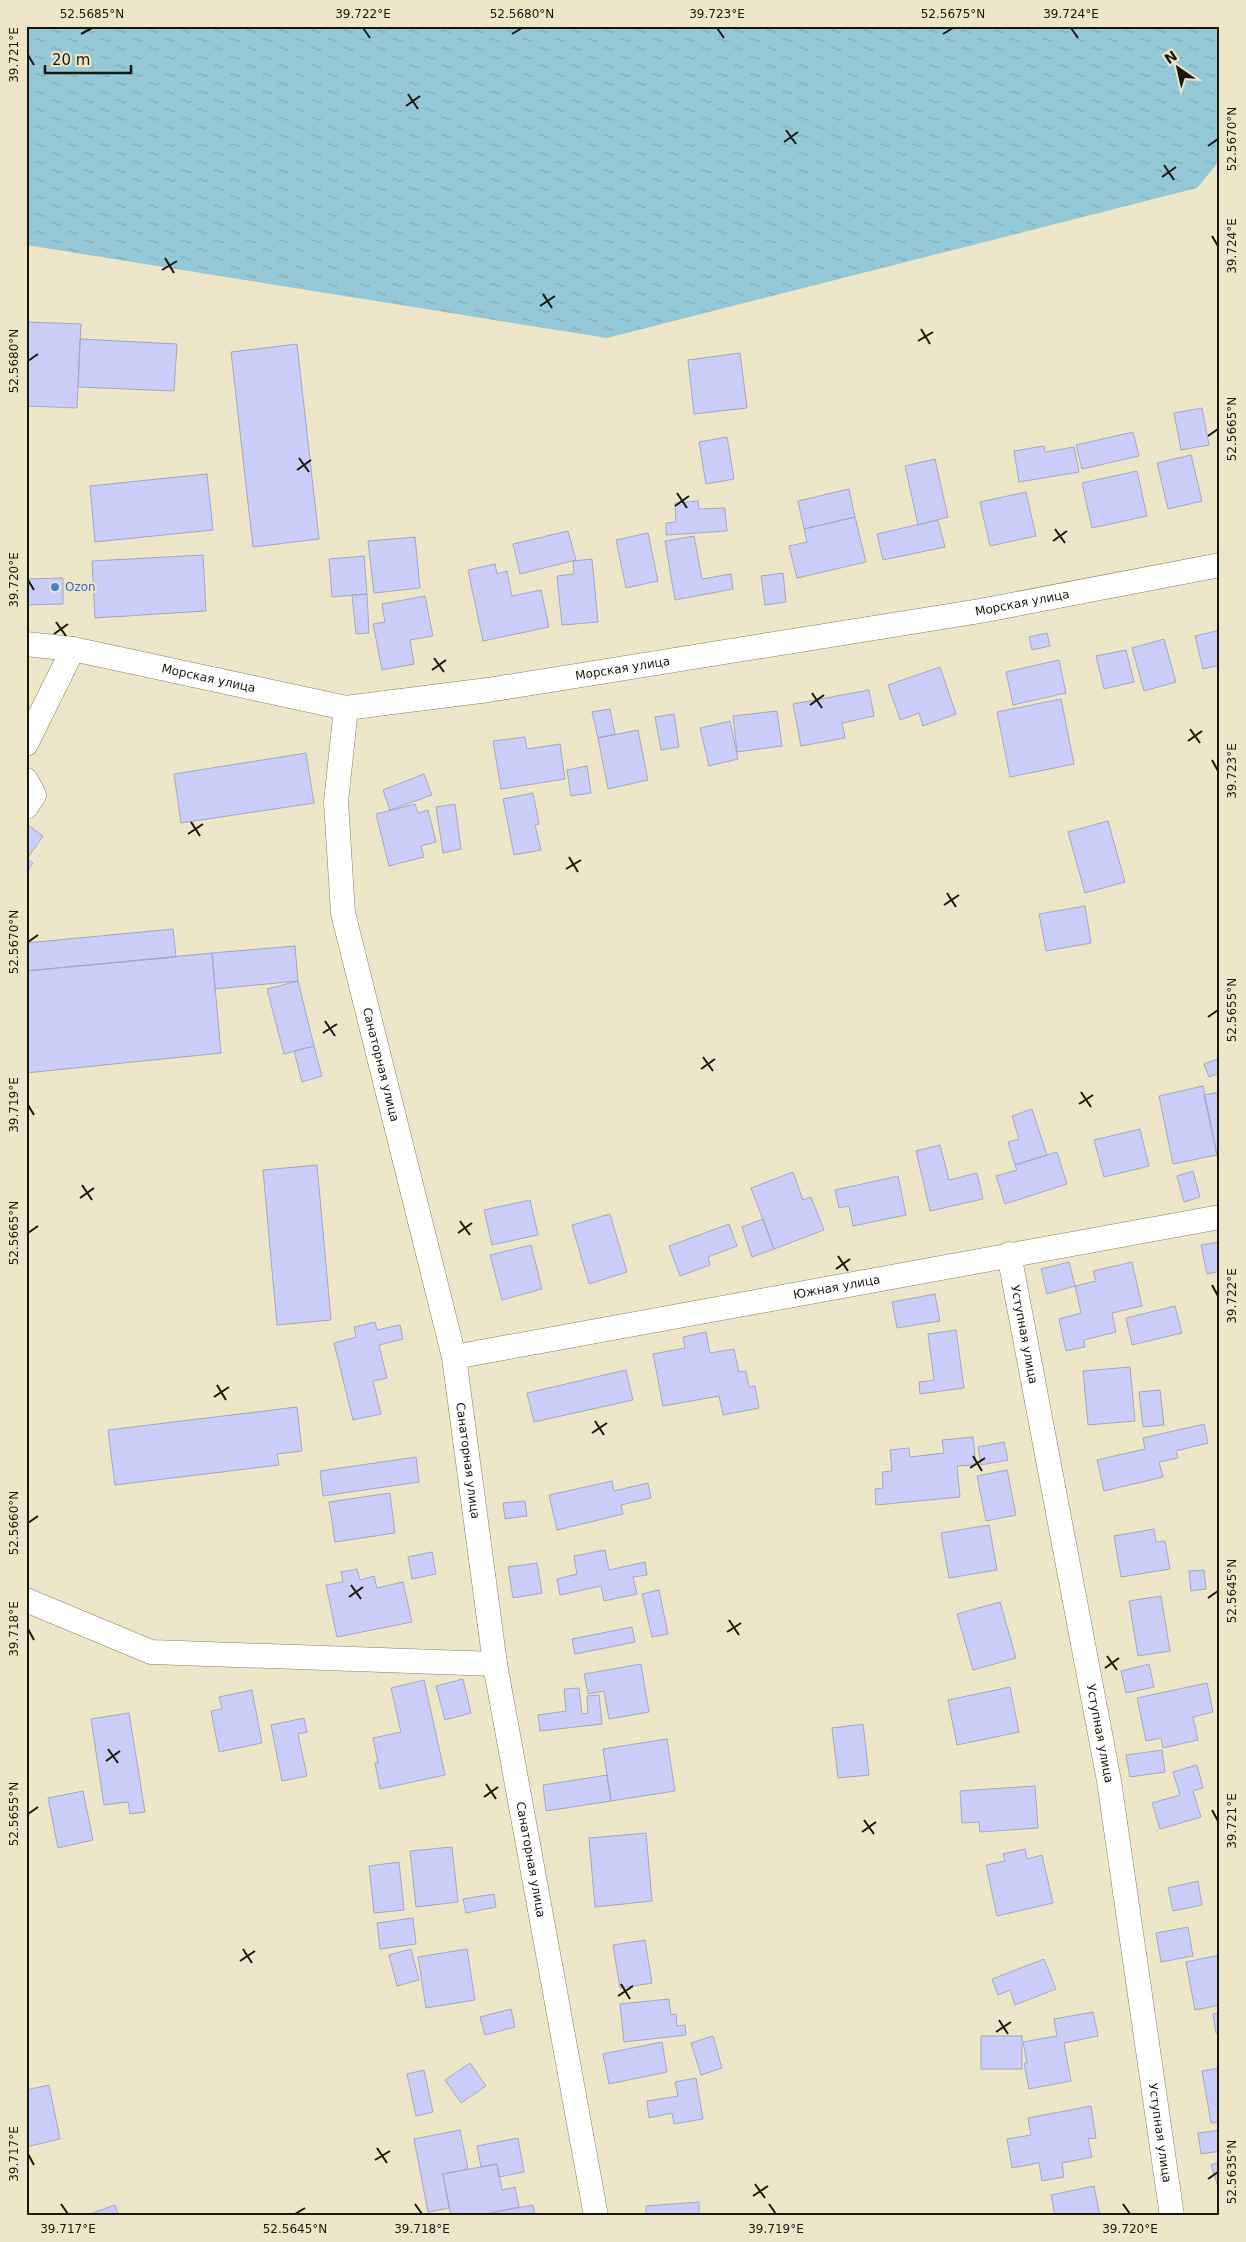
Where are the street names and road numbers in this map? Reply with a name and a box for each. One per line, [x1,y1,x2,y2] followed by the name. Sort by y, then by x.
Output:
[974,587,1071,619] street label: Морская улица
[574,654,671,683] street label: Морская улица
[160,661,257,695] street label: Морская улица
[360,1006,402,1123] street label: Санаторная улица
[792,1272,881,1302] street label: Южная улица
[1008,1284,1041,1385] street label: Уступная улица
[453,1402,483,1520] street label: Санаторная улица
[1084,1683,1116,1784] street label: Уступная улица
[513,1801,548,1919] street label: Санаторная улица
[1146,2082,1174,2184] street label: Уступная улица

